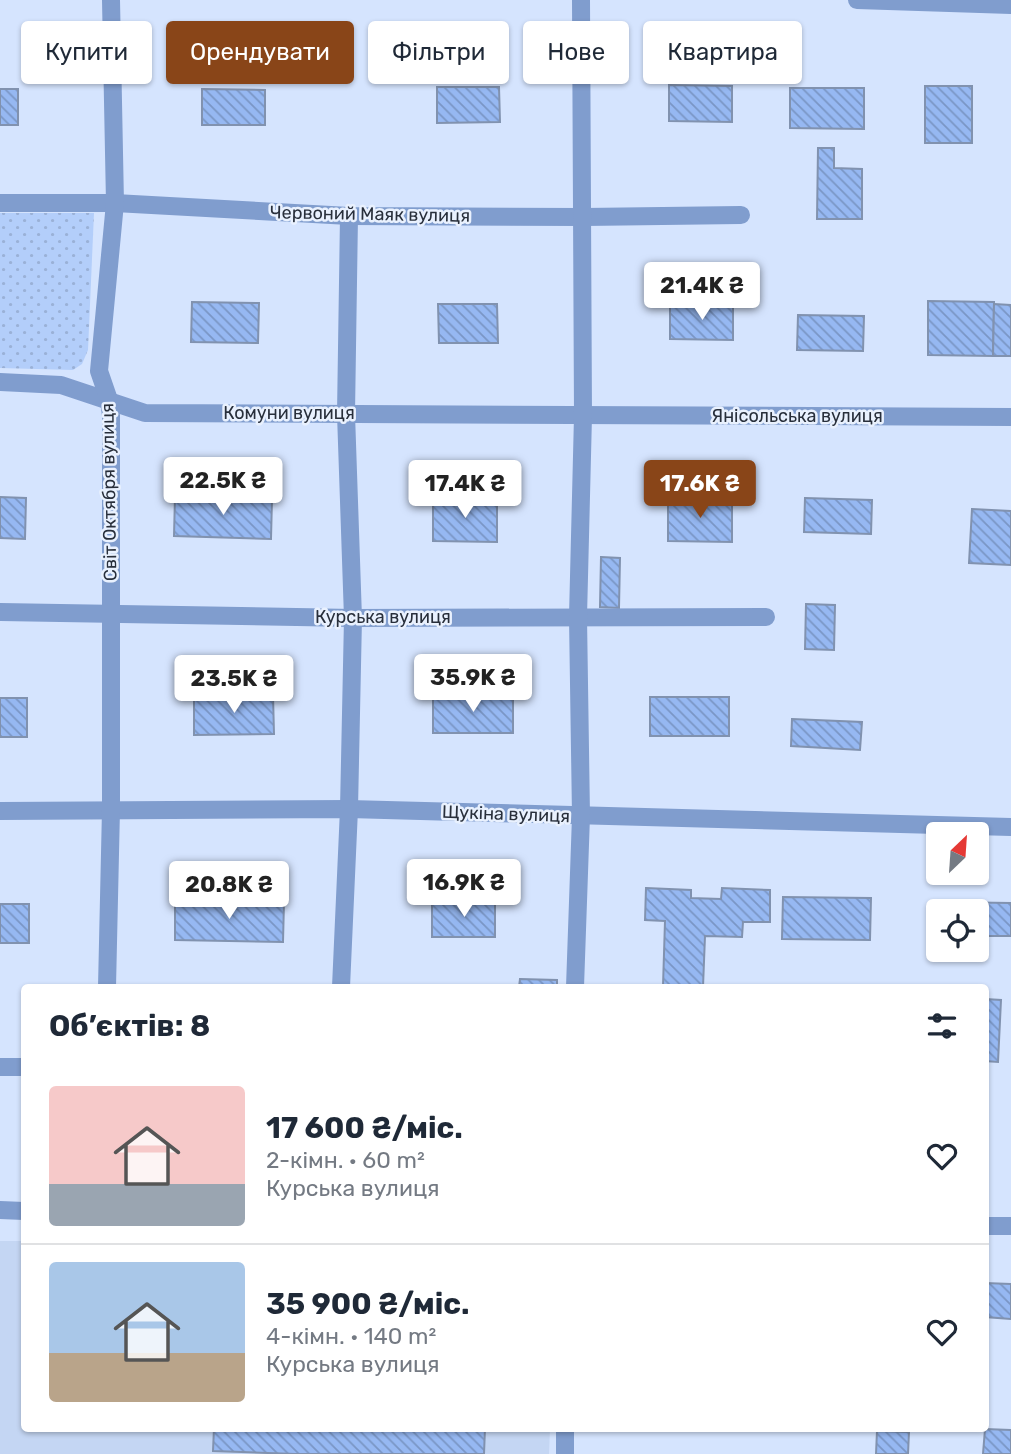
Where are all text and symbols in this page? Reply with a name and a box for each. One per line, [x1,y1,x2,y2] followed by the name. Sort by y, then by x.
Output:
[21,21,152,84] chip: Купити
[166,21,354,84] chip: Орендувати
[368,21,509,84] chip: Фільтри
[523,21,629,84] chip: Нове
[643,21,802,84] chip: Квартира
[270,201,470,227] street label: Червоний Маяк вулиця
[637,262,767,322] pin: 21.4K ₴
[660,271,744,299] text: 21.4K ₴
[223,402,355,424] street label: Комуни вулиця
[96,403,122,581] street label: Світ Октября вулиця
[711,405,883,427] street label: Янісольська вулиця
[158,458,288,517] pin: 22.5K ₴
[400,461,530,520] pin: 17.4K ₴
[635,461,765,520] pin: 17.6K ₴
[180,466,266,494] text: 22.5K ₴
[424,469,506,497] text: 17.4K ₴
[660,469,740,497] text: 17.6K ₴
[315,606,451,628] street label: Курська вулиця
[408,654,538,714] pin: 35.9K ₴
[169,656,299,715] pin: 23.5K ₴
[430,663,516,691] text: 35.9K ₴
[190,664,278,692] text: 23.5K ₴
[441,801,571,827] street label: Щукіна вулиця
[926,822,989,886] north arrow
[926,822,989,962] map controls
[399,860,529,919] pin: 16.9K ₴
[164,862,294,921] pin: 20.8K ₴
[423,868,505,896] text: 16.9K ₴
[185,870,273,898] text: 20.8K ₴
[926,899,989,962] button: locate
[923,1007,961,1045] icon: filters
[49,1008,210,1044] text: Об’єктів: 8
[266,1110,463,1146] text: 17 600 ₴/міс.
[105,1114,189,1198] icon: home
[923,1137,961,1175] icon: heart
[266,1146,425,1174] text: 2-кімн. · 60 m²
[266,1174,440,1202] text: Курська вулиця
[266,1286,470,1322] text: 35 900 ₴/міс.
[105,1290,189,1374] icon: home
[923,1313,961,1351] icon: heart
[266,1322,436,1350] text: 4-кімн. · 140 m²
[266,1350,440,1378] text: Курська вулиця

